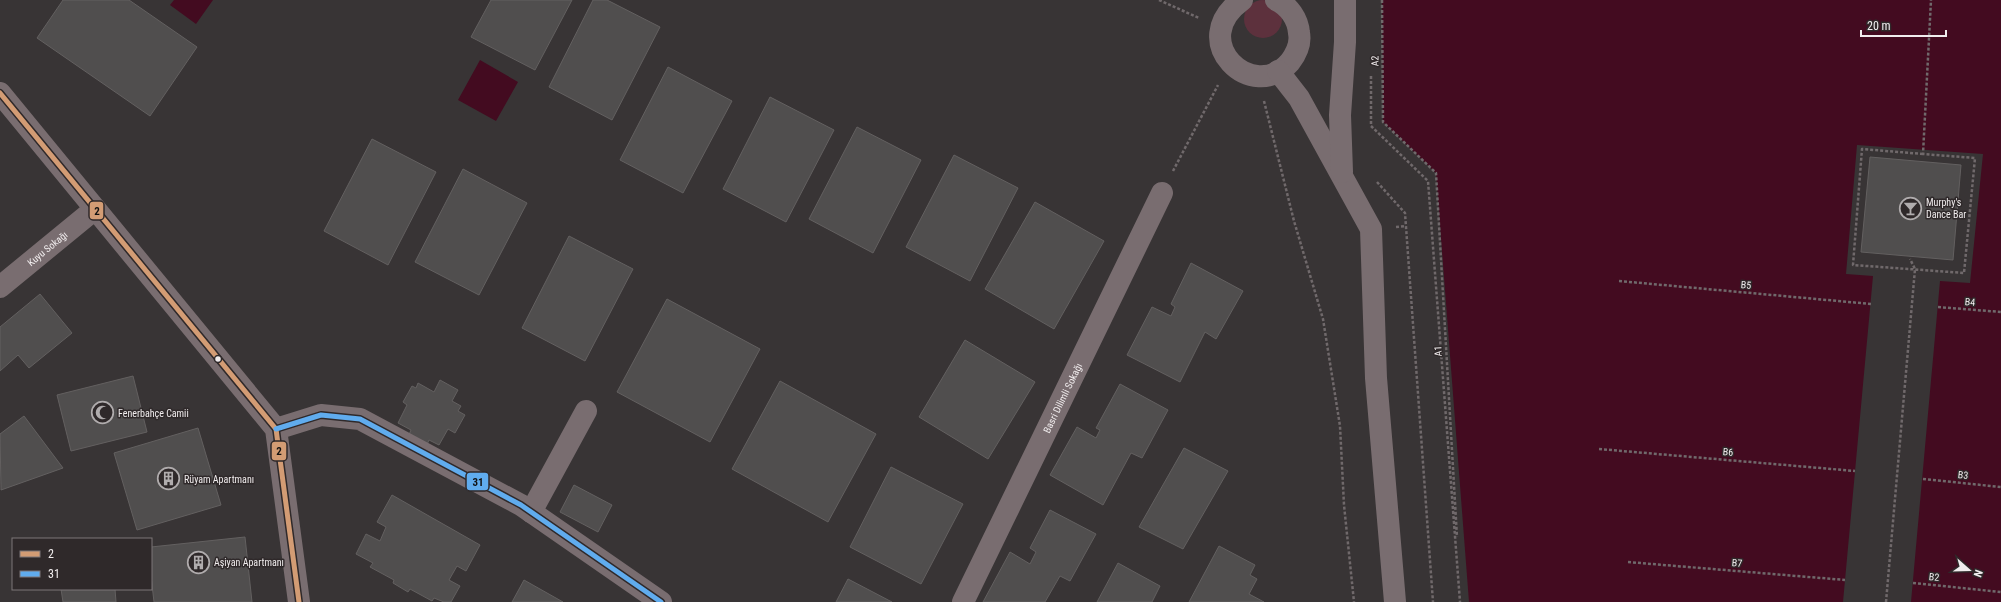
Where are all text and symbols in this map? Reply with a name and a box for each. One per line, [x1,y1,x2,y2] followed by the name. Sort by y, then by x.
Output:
[1861,12,1946,38] scale bar
[1867,19,1891,33] text: 20 m
[1369,55,1381,66] street label: A2
[1898,195,1924,221] bar icon: Murphy's Dance Bar
[1926,197,1966,220] place label: Murphy's Dance Bar
[89,201,104,220] line badge: 2
[94,205,100,218] text: 2
[25,229,69,268] street label: Kuyu Sokağı
[1740,279,1752,291] street label: B5
[1964,296,1976,308] street label: B4
[1432,345,1444,357] street label: A1
[213,354,223,364] unlabelled marker
[1041,361,1084,435] street label: Basri Dilimli Sokağı
[89,400,115,426] mosque icon: Fenerbahçe Camii
[118,408,189,419] place label: Fenerbahçe Camii
[271,441,287,461] line badge: 2
[276,445,282,458] text: 2
[1722,446,1734,458] street label: B6
[155,466,181,492] building icon: Rüyam Apartmanı
[1957,469,1969,481] street label: B3
[466,472,489,491] line badge: 31
[184,474,254,485] place label: Rüyam Apartmanı
[472,476,484,489] text: 31
[12,538,152,590] legend
[48,547,54,561] text: 2
[186,549,212,575] building icon: Aşiyan Apartmanı
[1949,550,1989,590] north arrow
[214,557,284,568] place label: Aşiyan Apartmanı
[1731,557,1743,569] street label: B7
[48,567,60,581] text: 31
[1971,568,1985,579] text: N
[1928,571,1940,583] street label: B2

